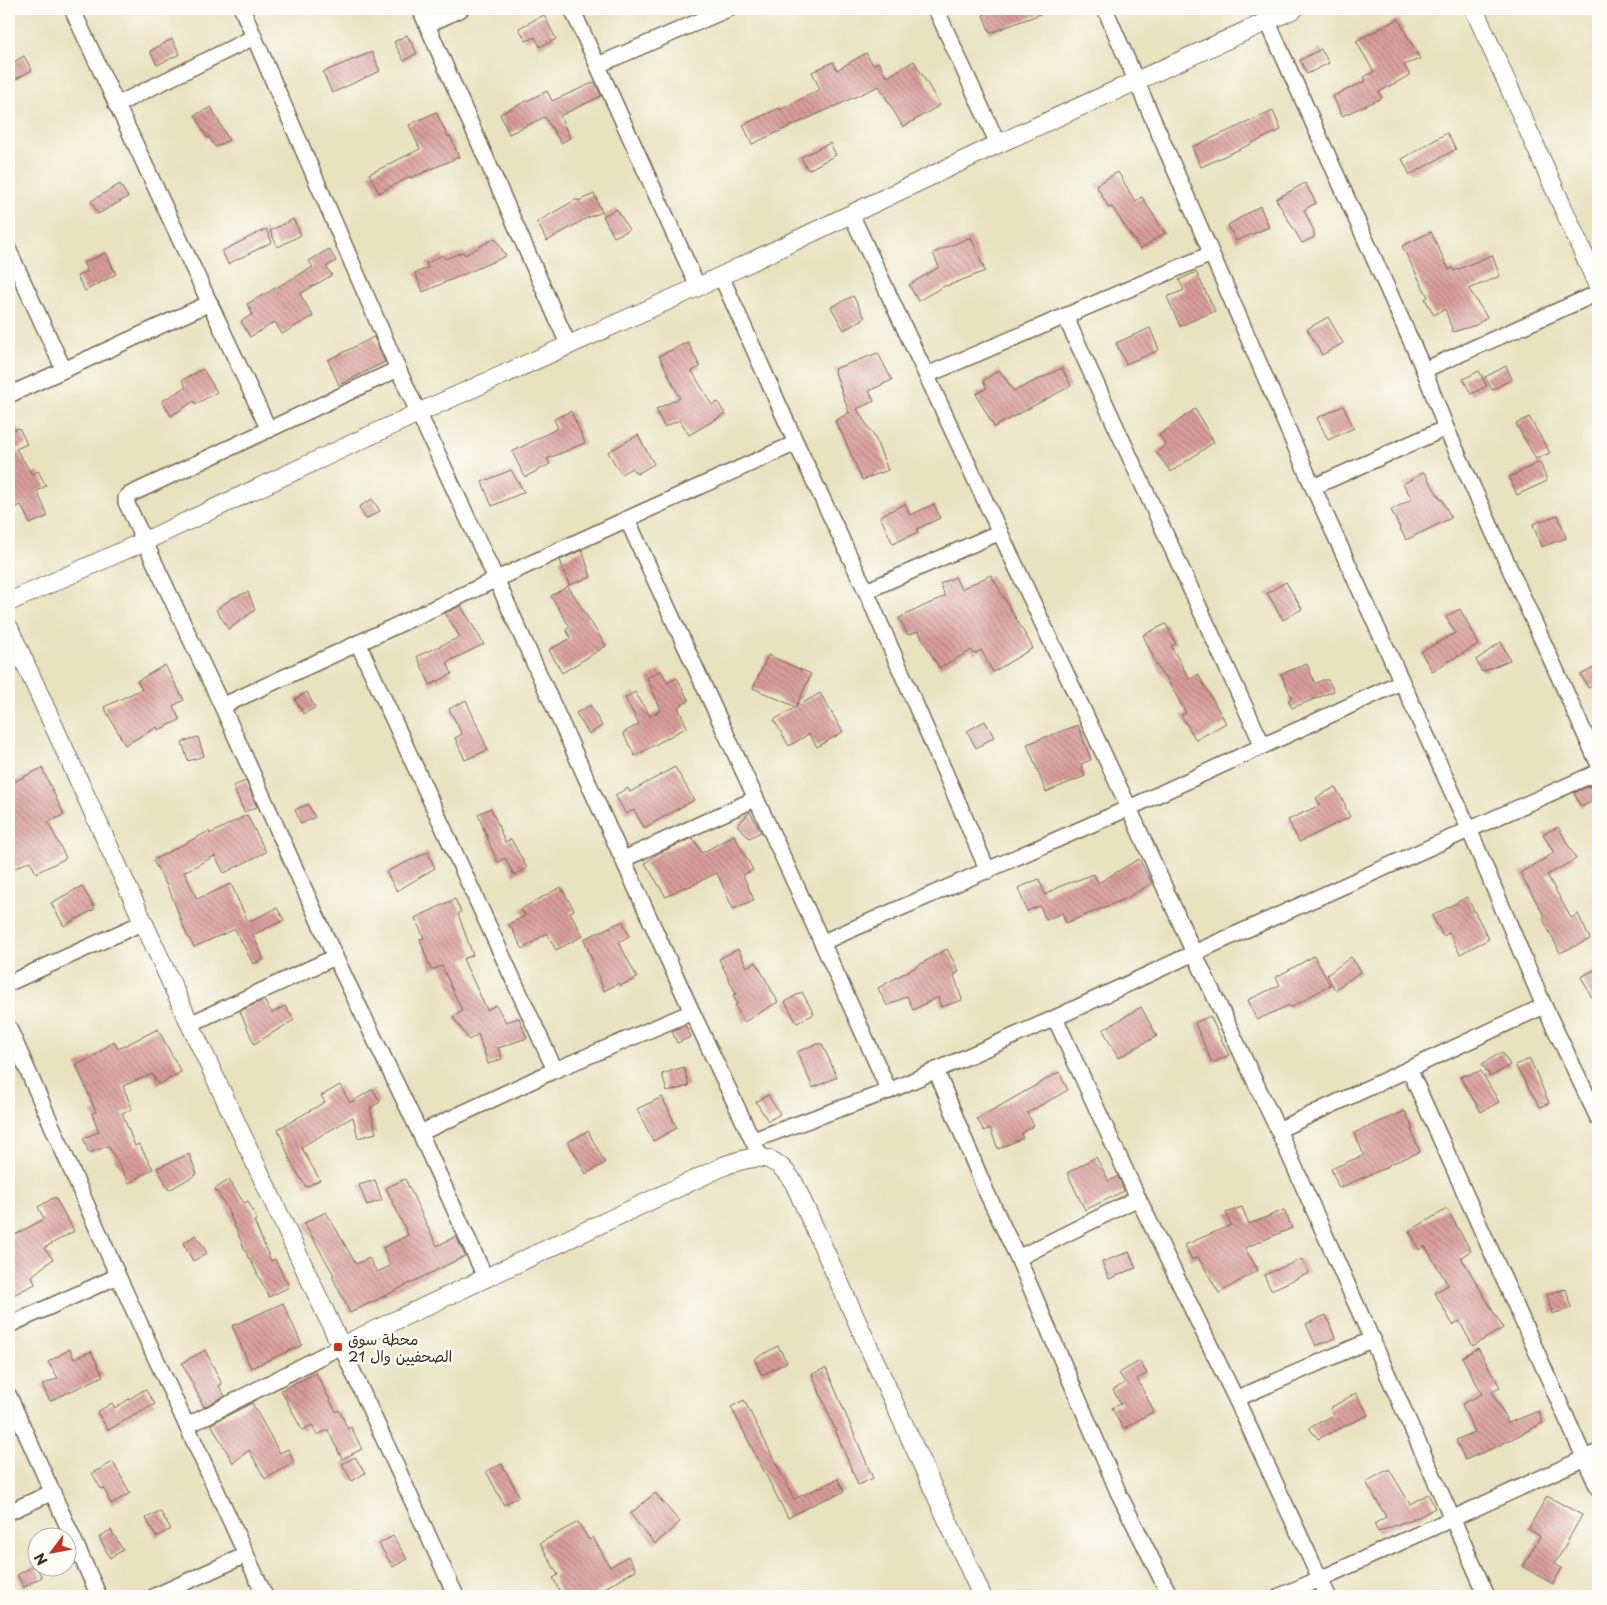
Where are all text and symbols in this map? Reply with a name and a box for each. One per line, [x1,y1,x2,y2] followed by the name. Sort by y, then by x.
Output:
[348,1327,452,1367] place label: محطة سوق الصحفيين وال 21
[332,1341,344,1353] marker: محطة سوق الصحفيين وال 21
[28,1528,78,1578] north arrow
[29,1549,52,1569] text: N

